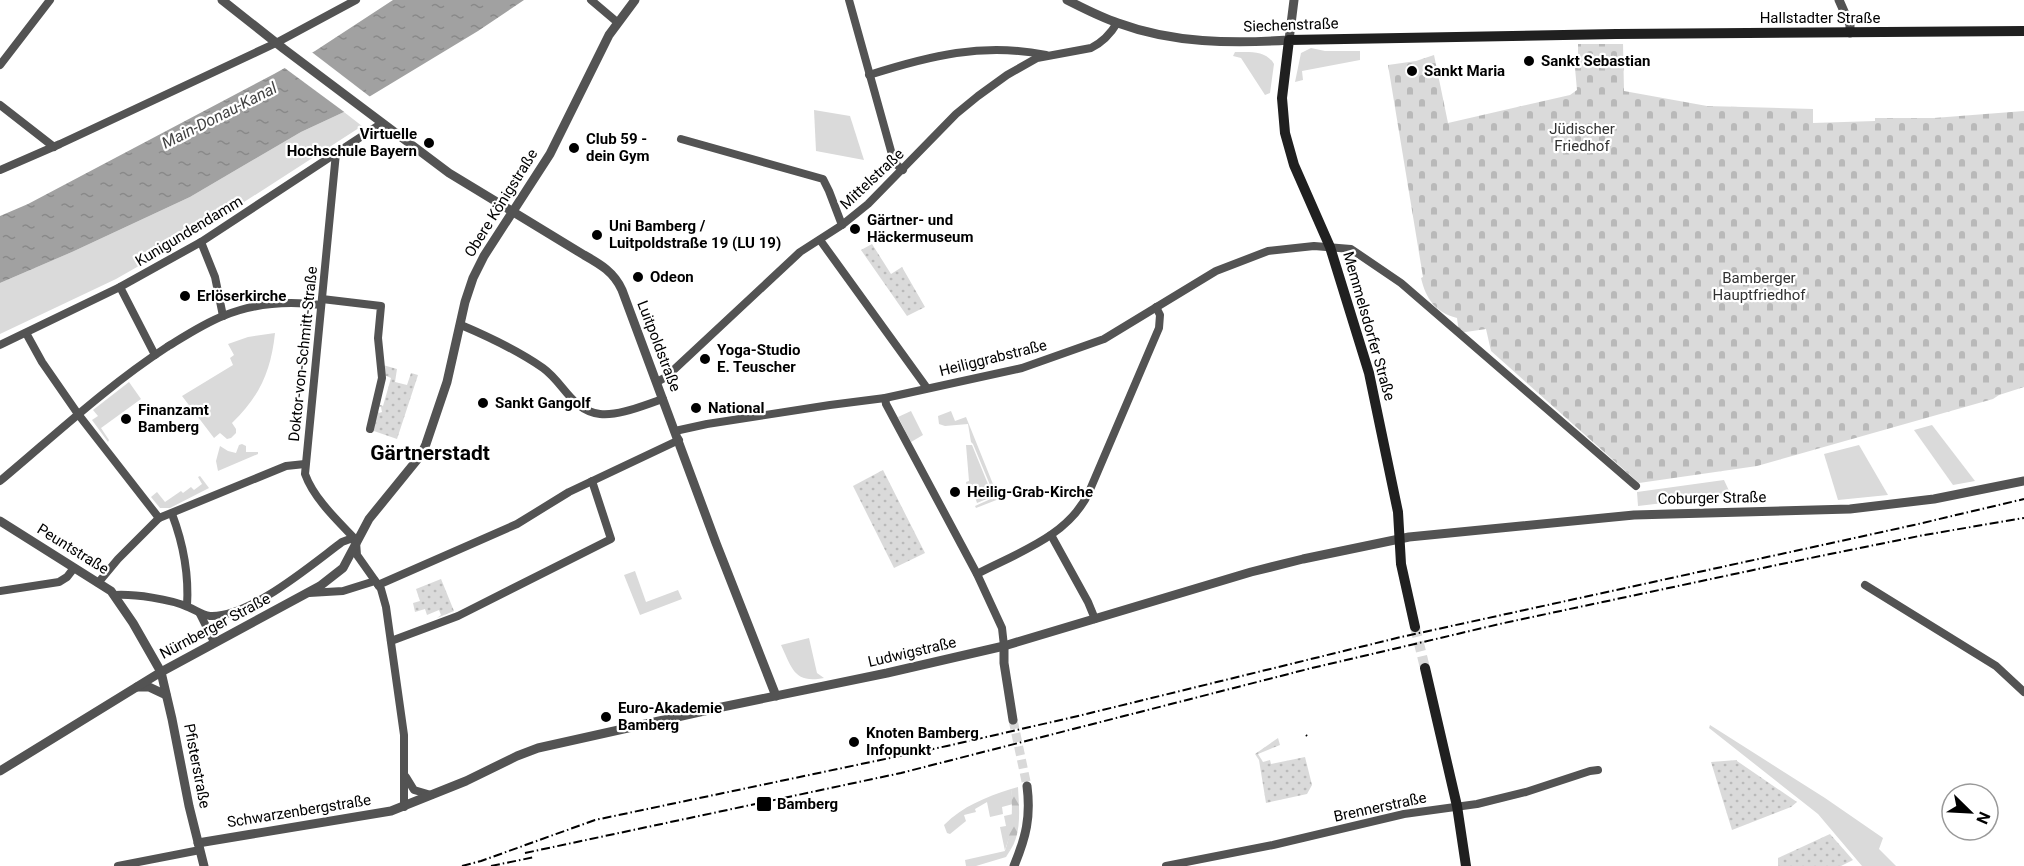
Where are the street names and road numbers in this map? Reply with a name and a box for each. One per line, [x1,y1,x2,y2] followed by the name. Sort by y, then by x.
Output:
[1760,9,1880,27] street label: Hallstadter Straße
[1243,14,1339,36] street label: Siechenstraße
[836,145,908,213] street label: Mittelstraße
[461,146,541,260] street label: Obere Königstraße
[132,192,246,270] street label: Kunigundendamm
[1339,249,1399,403] street label: Memmelsdorfer Straße
[285,265,321,443] street label: Doktor-von-Schmitt-Straße
[633,298,685,394] street label: Luitpoldstraße
[937,336,1049,380] street label: Heiliggrabstraße
[1657,488,1767,508] street label: Coburger Straße
[34,520,112,578] street label: Peuntstraße
[157,589,273,663] street label: Nürnberger Straße
[866,633,958,671] street label: Ludwigstraße
[180,722,214,810] street label: Pfisterstraße
[1332,788,1428,826] street label: Brennerstraße
[226,791,372,831] street label: Schwarzenbergstraße

